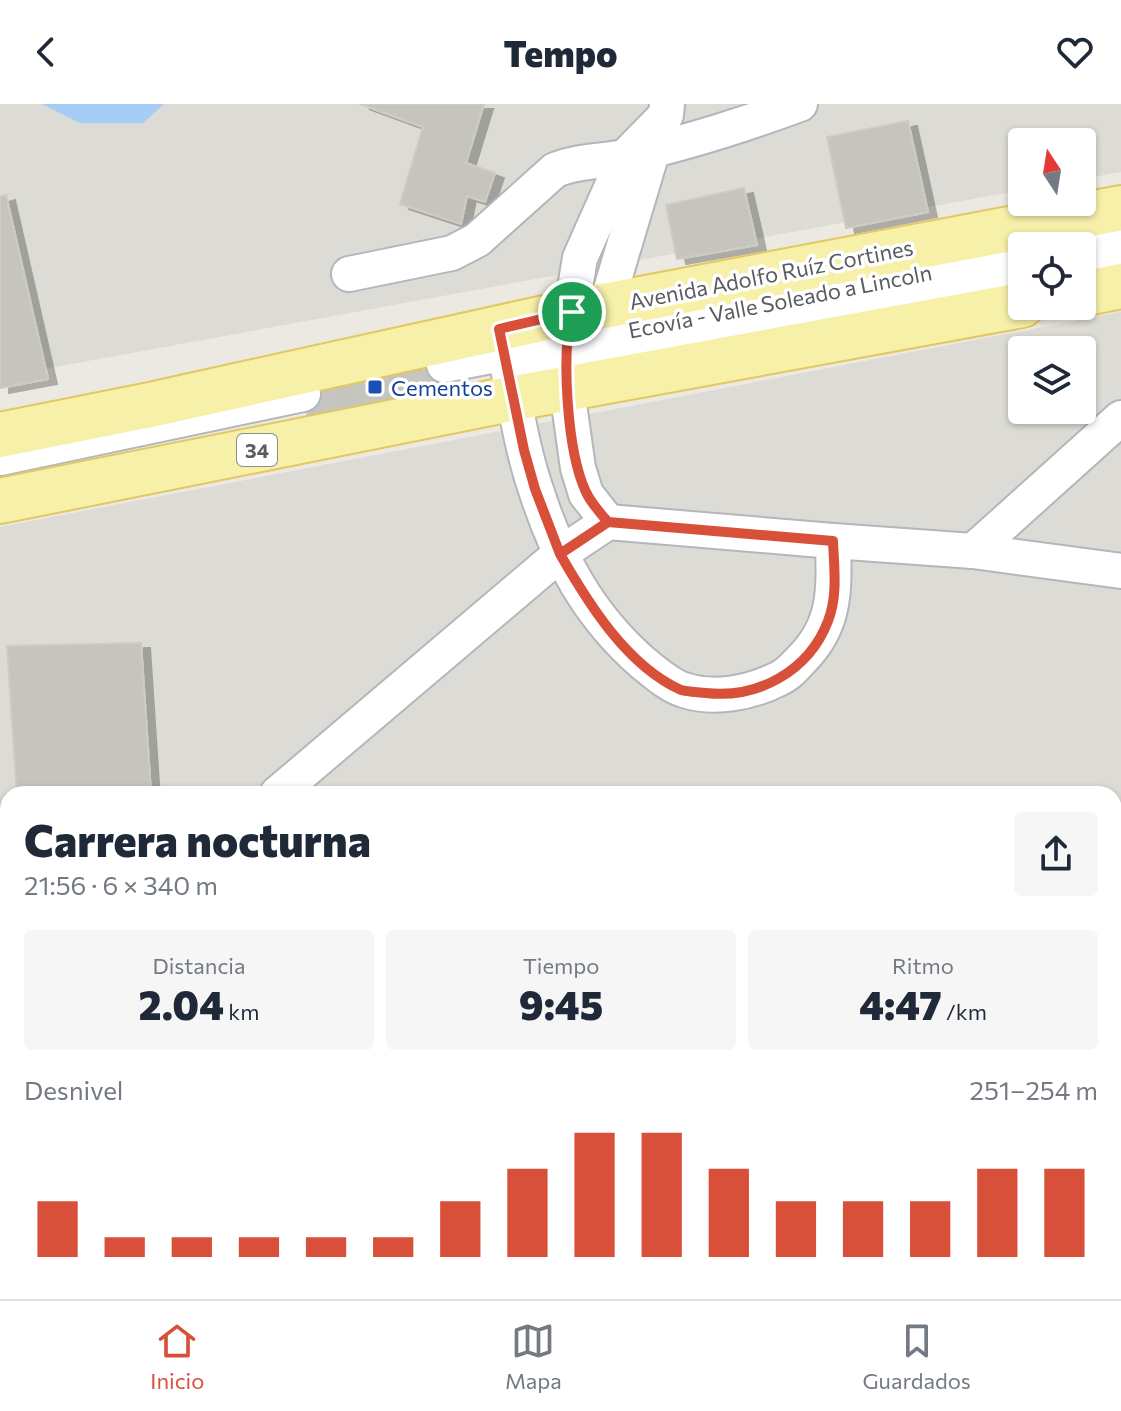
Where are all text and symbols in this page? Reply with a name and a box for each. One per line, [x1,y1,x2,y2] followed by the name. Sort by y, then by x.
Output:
[24,30,68,74] icon: back
[504,30,618,74] text: Tempo
[1053,30,1097,74] icon: heart
[1008,128,1096,216] north arrow
[1008,128,1096,424] map controls
[1008,232,1096,320] button: locate
[627,233,915,315] street label: Avenida Adolfo Ruíz Cortines
[626,258,934,344] street label: Ecovía - Valle Soleado a Lincoln
[538,278,606,346] pin
[550,290,594,334] icon: arrive
[1008,336,1096,424] button: layers
[391,374,493,401] place label: Cementos
[366,378,384,396] marker: Cementos
[237,434,277,466] road number: 34
[24,812,371,866] text: Carrera nocturna
[1014,812,1098,896] button: share
[24,869,218,900] text: 21:56 · 6 × 340 m
[153,952,245,979] text: Distancia
[523,952,599,979] text: Tiempo
[892,952,954,979] text: Ritmo
[139,979,224,1028] text: 2.04
[519,979,603,1028] text: 9:45
[859,979,942,1028] text: 4:47
[224,998,259,1025] text: km
[942,998,987,1025] text: /km
[24,1074,123,1105] text: Desnivel
[970,1074,1098,1105] text: 251–254 m
[150,1319,204,1394] tab: Inicio
[505,1319,562,1394] tab: Mapa
[862,1319,971,1394] tab: Guardados

